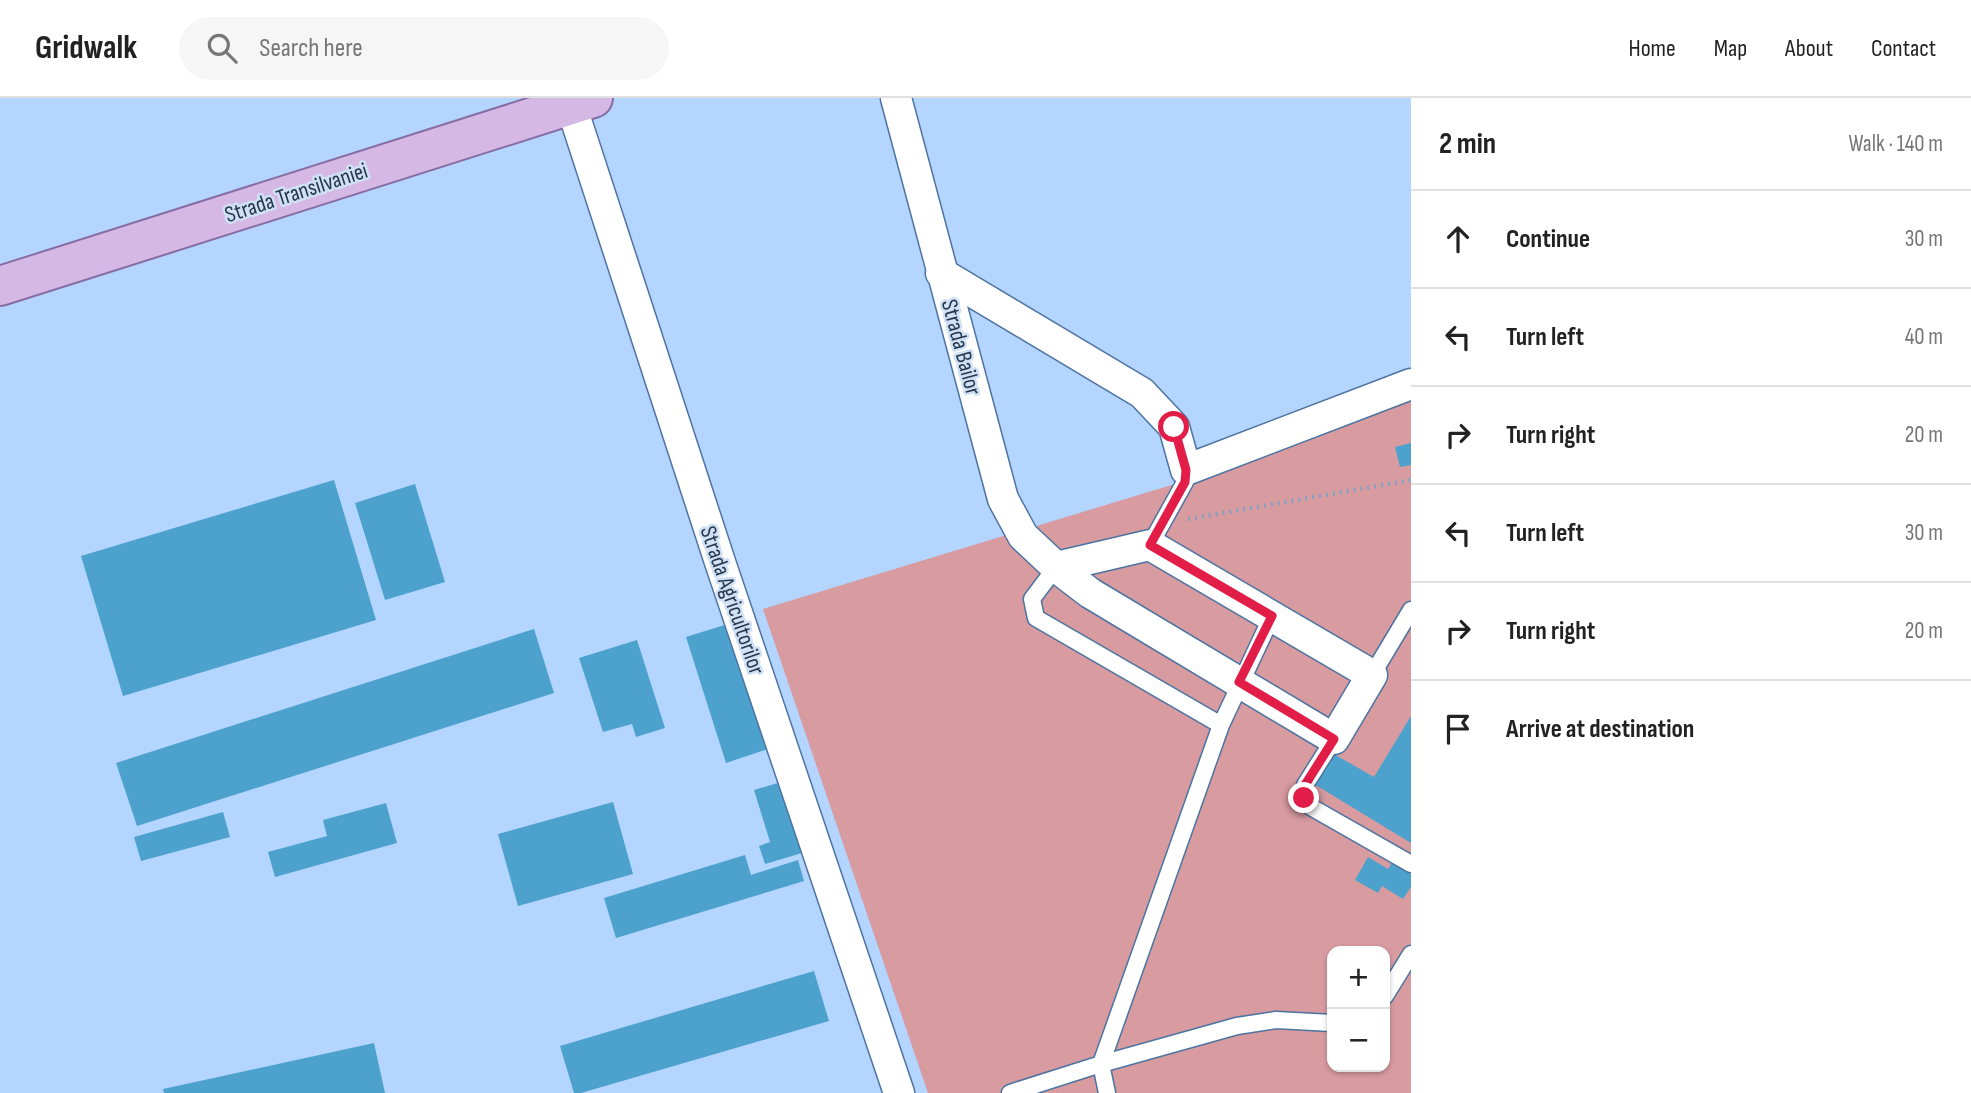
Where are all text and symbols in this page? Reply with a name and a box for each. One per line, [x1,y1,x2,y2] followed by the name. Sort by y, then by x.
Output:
[179,17,669,80] search box
[35,28,137,68] text: Gridwalk
[203,29,241,67] icon: search
[259,33,363,64] text: Search here
[1628,34,1676,63] text: Home
[1714,34,1747,63] text: Map
[1785,34,1833,63] text: About
[1871,34,1936,63] text: Contact
[1439,126,1496,162] text: 2 min
[1848,130,1943,158] text: Walk · 140 m
[221,157,371,229] street label: Strada Transilvaniei
[1439,220,1477,258] icon: ahead
[1506,224,1590,255] text: Continue
[1905,225,1943,253] text: 30 m
[935,296,987,399] street label: Strada Bailor
[1439,318,1477,356] icon: left
[1506,322,1584,353] text: Turn left
[1905,323,1943,351] text: 40 m
[1158,411,1189,442] route start
[1439,416,1477,454] icon: right
[1506,420,1595,451] text: Turn right
[1905,421,1943,449] text: 20 m
[1439,514,1477,552] icon: left
[1506,518,1584,549] text: Turn left
[1905,519,1943,547] text: 30 m
[694,522,771,679] street label: Strada Agricultorilor
[1439,612,1477,650] icon: right
[1506,616,1595,647] text: Turn right
[1905,617,1943,645] text: 20 m
[1439,710,1477,748] icon: arrive
[1506,714,1694,745] text: Arrive at destination
[1288,782,1319,813] route end
[1327,946,1390,1072] map controls
[1327,946,1390,1009] button: +
[1327,1009,1390,1072] button: −

